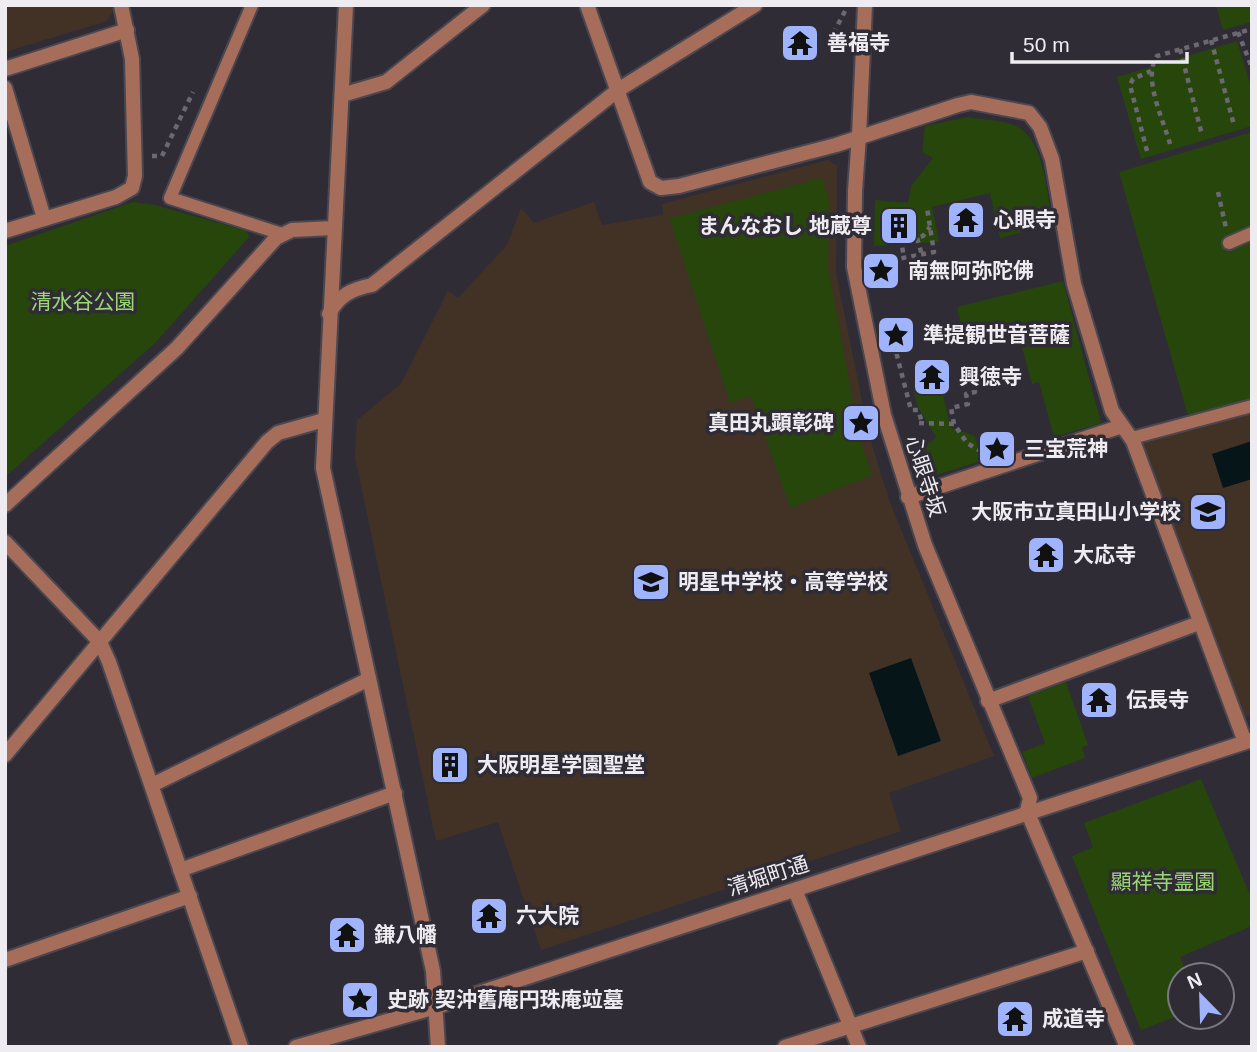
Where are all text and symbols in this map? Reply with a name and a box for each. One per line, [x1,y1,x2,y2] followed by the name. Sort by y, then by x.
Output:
[1012,21,1187,65] scale bar
[779,22,821,64] temple icon: 善福寺
[827,31,890,54] place label: 善福寺
[1023,33,1070,56] text: 50 m
[945,199,987,241] temple icon: 心眼寺
[878,205,920,247] building icon: まんなおし 地蔵尊
[993,208,1056,231] place label: 心眼寺
[698,214,872,237] place label: まんなおし 地蔵尊
[860,250,902,292] place icon: 南無阿弥陀佛
[908,259,1034,282] place label: 南無阿弥陀佛
[31,290,136,313] park label: 清水谷公園
[875,314,917,356] place icon: 準提観世音菩薩
[923,323,1070,346] place label: 準提観世音菩薩
[911,356,953,398] temple icon: 興徳寺
[959,365,1022,388] place label: 興徳寺
[840,402,882,444] place icon: 真田丸顕彰碑
[708,411,834,434] place label: 真田丸顕彰碑
[976,428,1018,470] place icon: 三宝荒神
[902,432,949,519] street label: 心眼寺坂
[1024,437,1108,460] place label: 三宝荒神
[1187,491,1229,533] school or university icon: 大阪市立真田山小学校
[971,500,1181,523] place label: 大阪市立真田山小学校
[1025,534,1067,576] temple icon: 大応寺
[1073,543,1136,566] place label: 大応寺
[630,561,672,603] school or university icon: 明星中学校・高等学校
[678,570,888,593] place label: 明星中学校・高等学校
[1078,679,1120,721] temple icon: 伝長寺
[1126,688,1189,711] place label: 伝長寺
[429,744,471,786] building icon: 大阪明星学園聖堂
[477,753,645,776] place label: 大阪明星学園聖堂
[724,852,811,899] street label: 清堀町通
[1111,870,1216,893] park label: 顯祥寺霊園
[468,895,510,937] temple icon: 六大院
[516,904,579,927] place label: 六大院
[326,914,368,956] temple icon: 鎌八幡
[374,923,437,946] place label: 鎌八幡
[1166,961,1236,1031] north arrow
[1184,968,1205,993] text: N
[339,979,381,1021] place icon: 史跡 契沖舊庵円珠庵竝墓
[387,988,624,1011] place label: 史跡 契沖舊庵円珠庵竝墓
[994,998,1036,1040] temple icon: 成道寺
[1042,1007,1105,1030] place label: 成道寺

